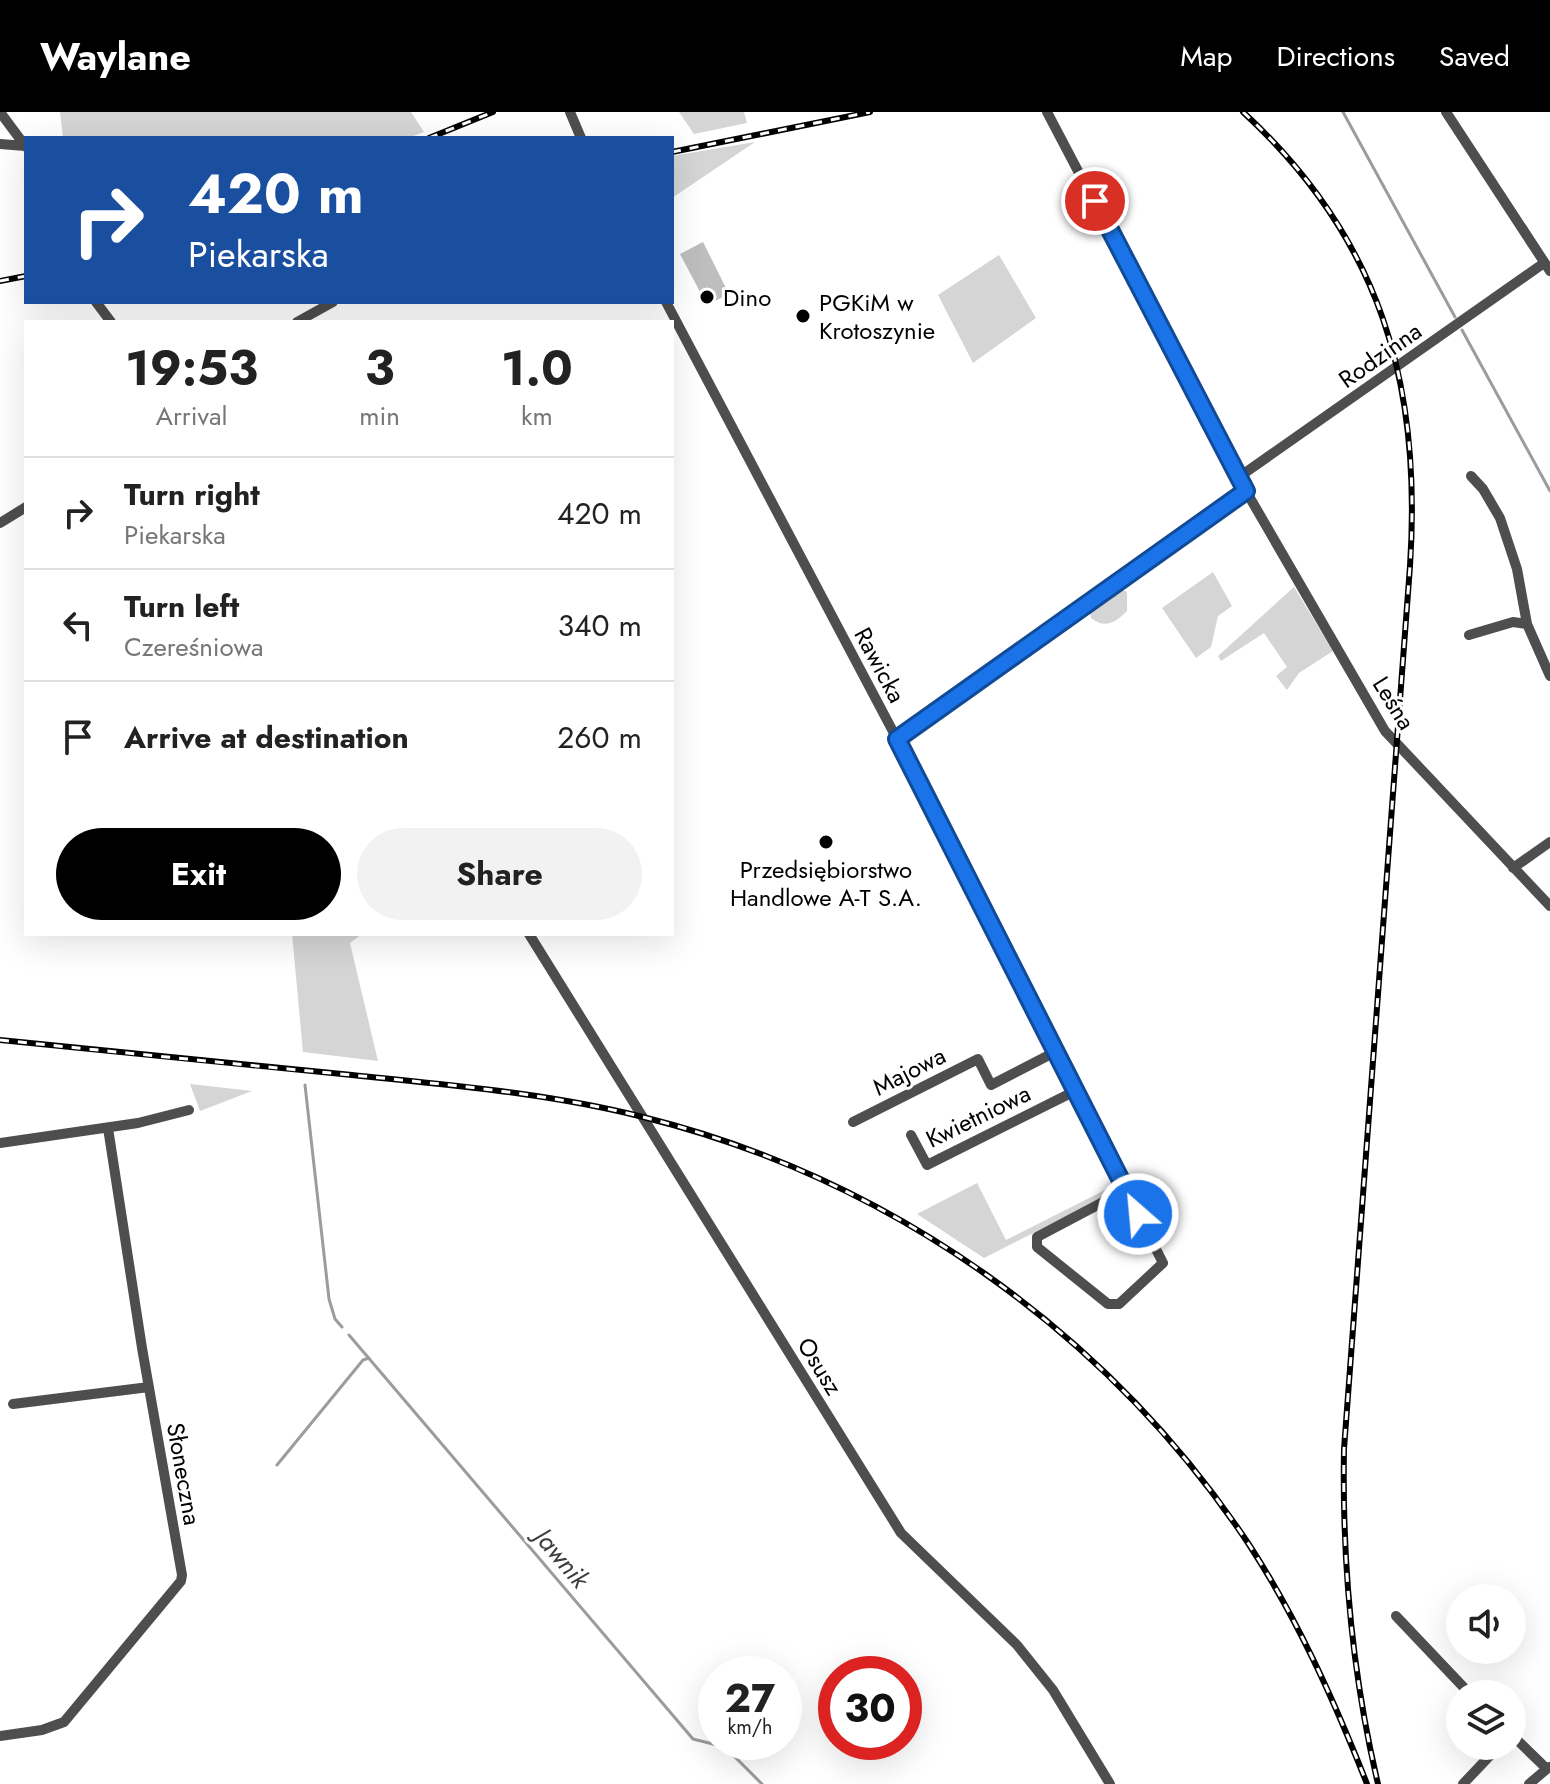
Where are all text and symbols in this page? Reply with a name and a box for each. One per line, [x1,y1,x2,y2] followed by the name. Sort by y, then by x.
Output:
[40,29,191,84] text: Waylane
[1180,36,1232,77] text: Map
[1276,36,1395,77] text: Directions
[1439,36,1510,77] text: Saved
[188,153,364,234] text: 420 m
[1061,167,1129,235] pin
[56,168,160,272] icon: right
[1073,179,1117,223] icon: arrive
[188,228,329,280] text: Piekarska
[723,280,771,315] place label: Dino
[819,285,935,348] place label: PGKiM w Krotoszynie
[698,288,716,306] marker: Dino
[794,307,812,325] marker: PGKiM w Krotoszynie
[1331,314,1429,396] street label: Rodzinna
[125,334,258,403] text: 19:53
[365,334,394,403] text: 3
[501,334,573,403] text: 1.0
[156,397,227,435] text: Arrival
[359,397,400,435] text: min
[521,397,553,435] text: km
[124,473,260,516] text: Turn right
[56,491,100,535] icon: right
[557,492,642,535] text: 420 m
[124,516,226,554] text: Piekarska
[124,585,239,628] text: Turn left
[56,603,100,647] icon: left
[558,604,642,647] text: 340 m
[846,621,914,709] street label: Rawicka
[124,628,264,666] text: Czereśniowa
[1364,670,1424,736] street label: Leśna
[56,715,100,759] icon: arrive
[124,716,409,759] text: Arrive at destination
[557,716,642,759] text: 260 m
[56,828,341,920] button: Exit
[357,828,642,920] button: Share
[817,833,835,851] marker: Przedsiębiorstwo Handlowe A-T S.A.
[730,852,922,915] place label: Przedsiębiorstwo Handlowe A-T S.A.
[866,1038,952,1104] street label: Majowa
[920,1076,1036,1156] street label: Kwietniowa
[1096,1172,1180,1256] position arrow
[789,1330,851,1402] street label: Osusz
[158,1420,210,1528] street label: Słoneczna
[522,1516,600,1598] water label: Jawnik
[1446,1584,1526,1760] map controls
[1446,1584,1526,1664] button: sound
[818,1656,922,1760] speed limit sign: 30
[725,1669,775,1727] text: 27
[1446,1680,1526,1760] button: layers
[727,1713,773,1742] text: km/h

